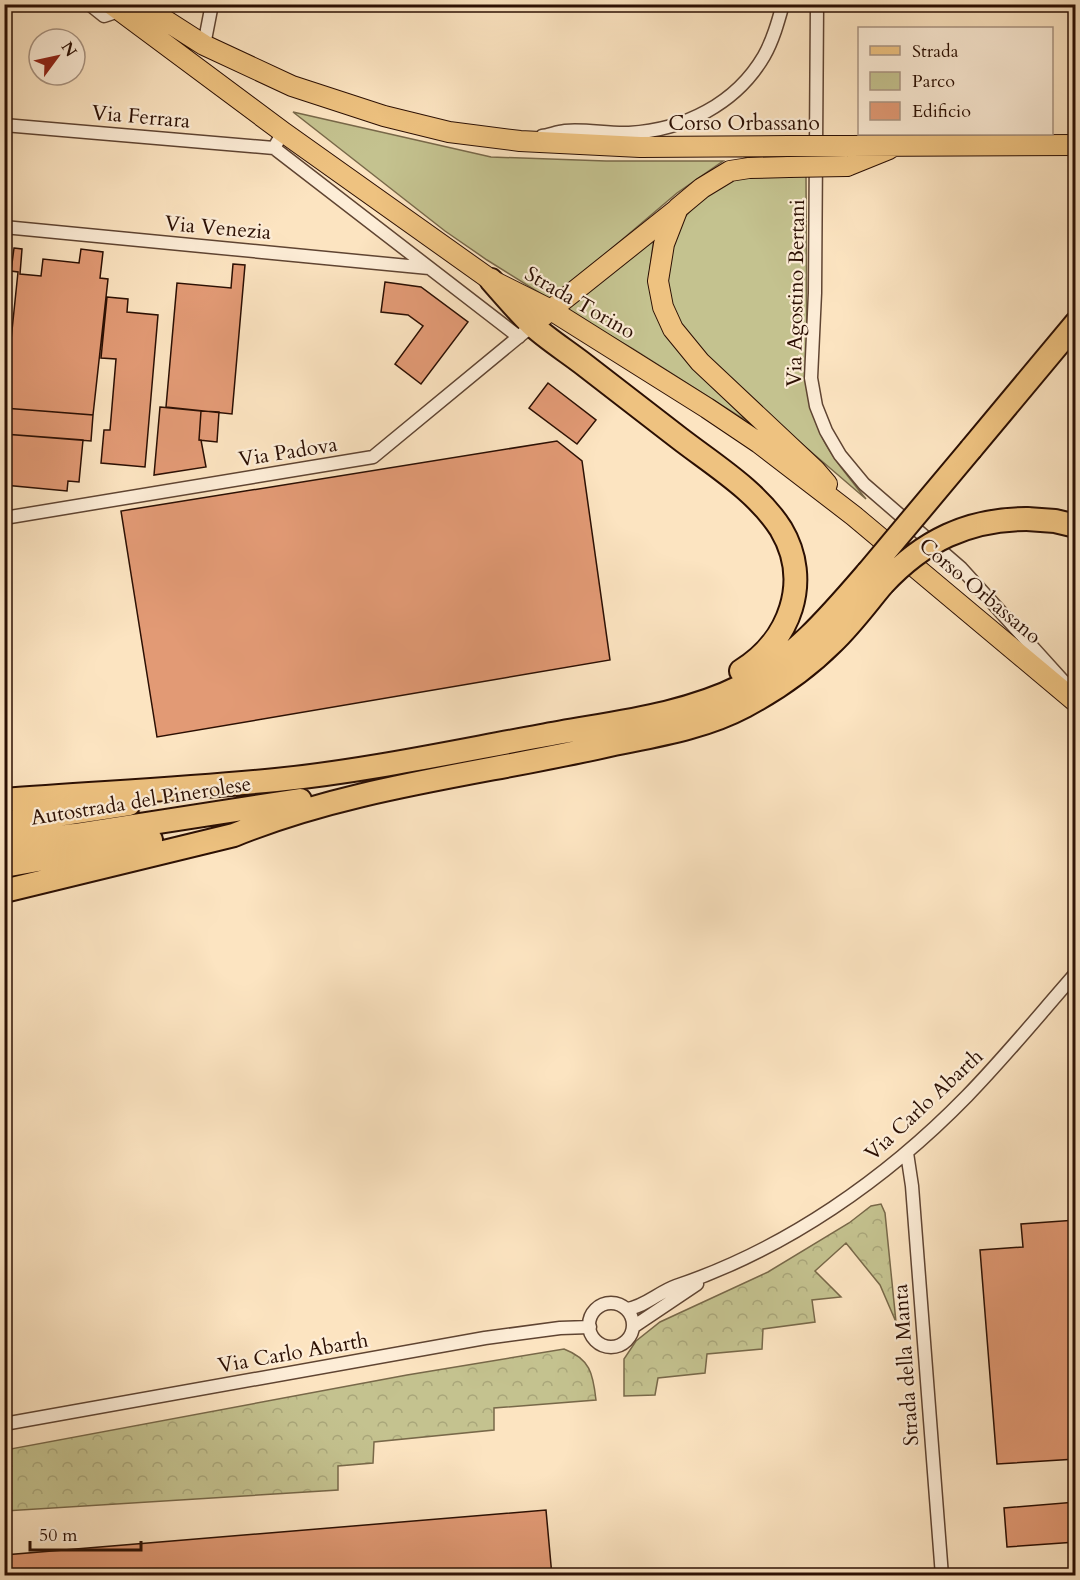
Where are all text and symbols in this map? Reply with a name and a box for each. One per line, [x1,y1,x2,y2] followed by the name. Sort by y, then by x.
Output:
[27,27,87,87] north arrow
[858,27,1053,135] legend
[56,38,82,61] text: N
[912,39,959,64] text: Strada
[912,69,955,94] text: Parco
[91,98,191,136] street label: Via Ferrara
[912,99,971,124] text: Edificio
[668,109,820,138] street label: Corso Orbassano
[780,199,812,387] street label: Via Agostino Bertani
[164,209,272,247] street label: Via Venezia
[519,260,641,346] street label: Strada Torino
[236,430,340,474] street label: Via Padova
[913,531,1047,651] street label: Corso Orbassano
[29,769,253,833] street label: Autostrada del Pinerolese
[858,1042,990,1168] street label: Via Carlo Abarth
[886,1283,926,1447] street label: Strada della Manta
[215,1325,371,1381] street label: Via Carlo Abarth
[30,1514,141,1552] scale bar
[39,1523,78,1548] text: 50 m

